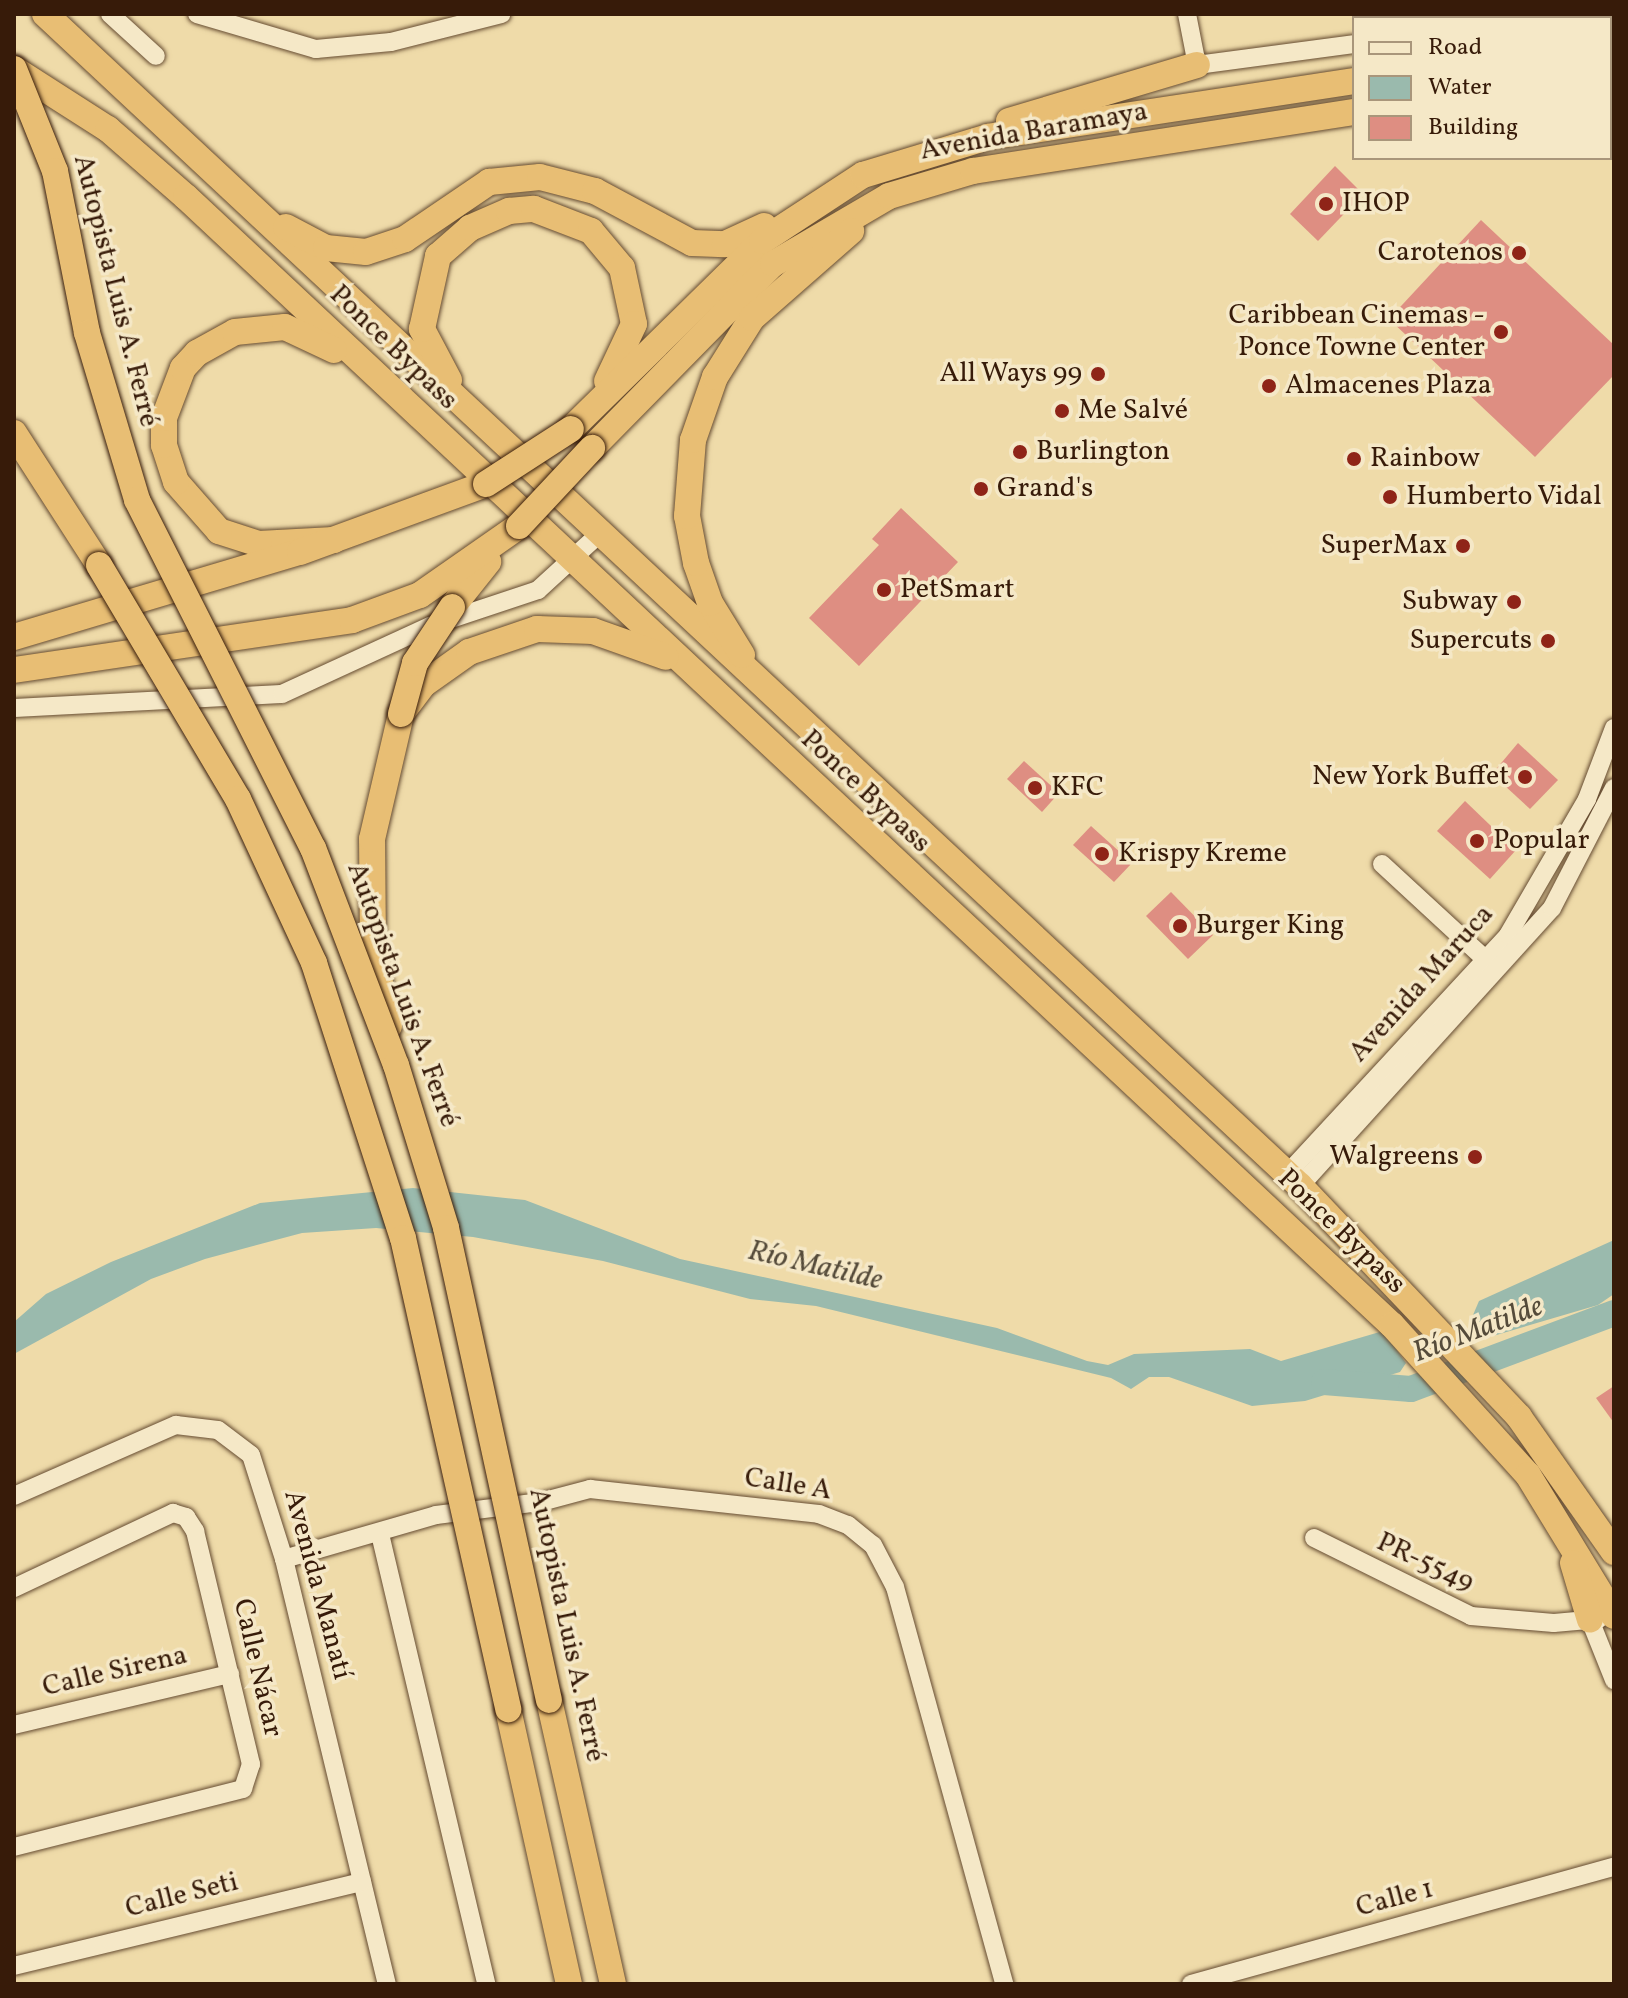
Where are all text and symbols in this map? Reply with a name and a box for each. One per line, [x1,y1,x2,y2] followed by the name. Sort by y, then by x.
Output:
[1352,16,1612,160] legend
[1428,31,1482,65] text: Road
[1428,71,1492,105] text: Water
[918,95,1150,169] street label: Avenida Baramaya
[1428,111,1518,145] text: Building
[65,152,165,430] street label: Autopista Luis A. Ferré
[1342,187,1410,221] place label: IHOP
[1317,195,1335,213] marker: IHOP
[1378,236,1503,270] place label: Carotenos
[1510,244,1528,262] marker: Carotenos
[322,279,464,417] street label: Ponce Bypass
[1228,299,1485,365] place label: Caribbean Cinemas - Ponce Towne Center
[1492,323,1510,341] marker: Caribbean Cinemas - Ponce Towne Center
[939,357,1082,391] place label: All Ways 99
[1089,365,1107,383] marker: All Ways 99
[1285,369,1492,403] place label: Almacenes Plaza
[1260,377,1278,395] marker: Almacenes Plaza
[1078,394,1188,428] place label: Me Salvé
[1053,402,1071,420] marker: Me Salvé
[1036,435,1170,469] place label: Burlington
[1370,442,1480,476] place label: Rainbow
[1011,443,1029,461] marker: Burlington
[1345,450,1363,468] marker: Rainbow
[997,472,1093,506] place label: Grand's
[972,480,990,498] marker: Grand's
[1406,480,1602,514] place label: Humberto Vidal
[1381,488,1399,506] marker: Humberto Vidal
[1320,529,1447,563] place label: SuperMax
[1454,537,1472,555] marker: SuperMax
[900,573,1015,607] place label: PetSmart
[875,581,893,599] marker: PetSmart
[1402,585,1498,619] place label: Subway
[1505,593,1523,611] marker: Subway
[1410,624,1532,658] place label: Supercuts
[1539,632,1557,650] marker: Supercuts
[793,723,937,861] street label: Ponce Bypass
[1310,760,1509,794] place label: New York Buffet
[1516,768,1534,786] marker: New York Buffet
[1051,771,1104,805] place label: KFC
[1026,779,1044,797] marker: KFC
[1493,824,1589,858] place label: Popular
[1468,832,1486,850] marker: Popular
[1118,837,1288,871] place label: Krispy Kreme
[1093,845,1111,863] marker: Krispy Kreme
[339,858,465,1132] street label: Autopista Luis A. Ferré
[1343,898,1501,1070] street label: Avenida Maruca
[1196,909,1344,943] place label: Burger King
[1171,917,1189,935] marker: Burger King
[1329,1140,1459,1174] place label: Walgreens
[1466,1148,1484,1166] marker: Walgreens
[1270,1163,1412,1301] street label: Ponce Bypass
[744,1233,886,1299] water label: Río Matilde
[1408,1289,1548,1371] water label: Río Matilde
[742,1462,834,1508] street label: Calle A
[521,1485,611,1765] street label: Autopista Luis A. Ferré
[276,1487,358,1683] street label: Avenida Manatí
[1371,1526,1479,1600] street label: PR-5549
[225,1596,289,1740] street label: Calle Nácar
[39,1639,191,1705] street label: Calle Sirena
[122,1866,242,1926] street label: Calle Seti
[1353,1873,1437,1925] street label: Calle 1

